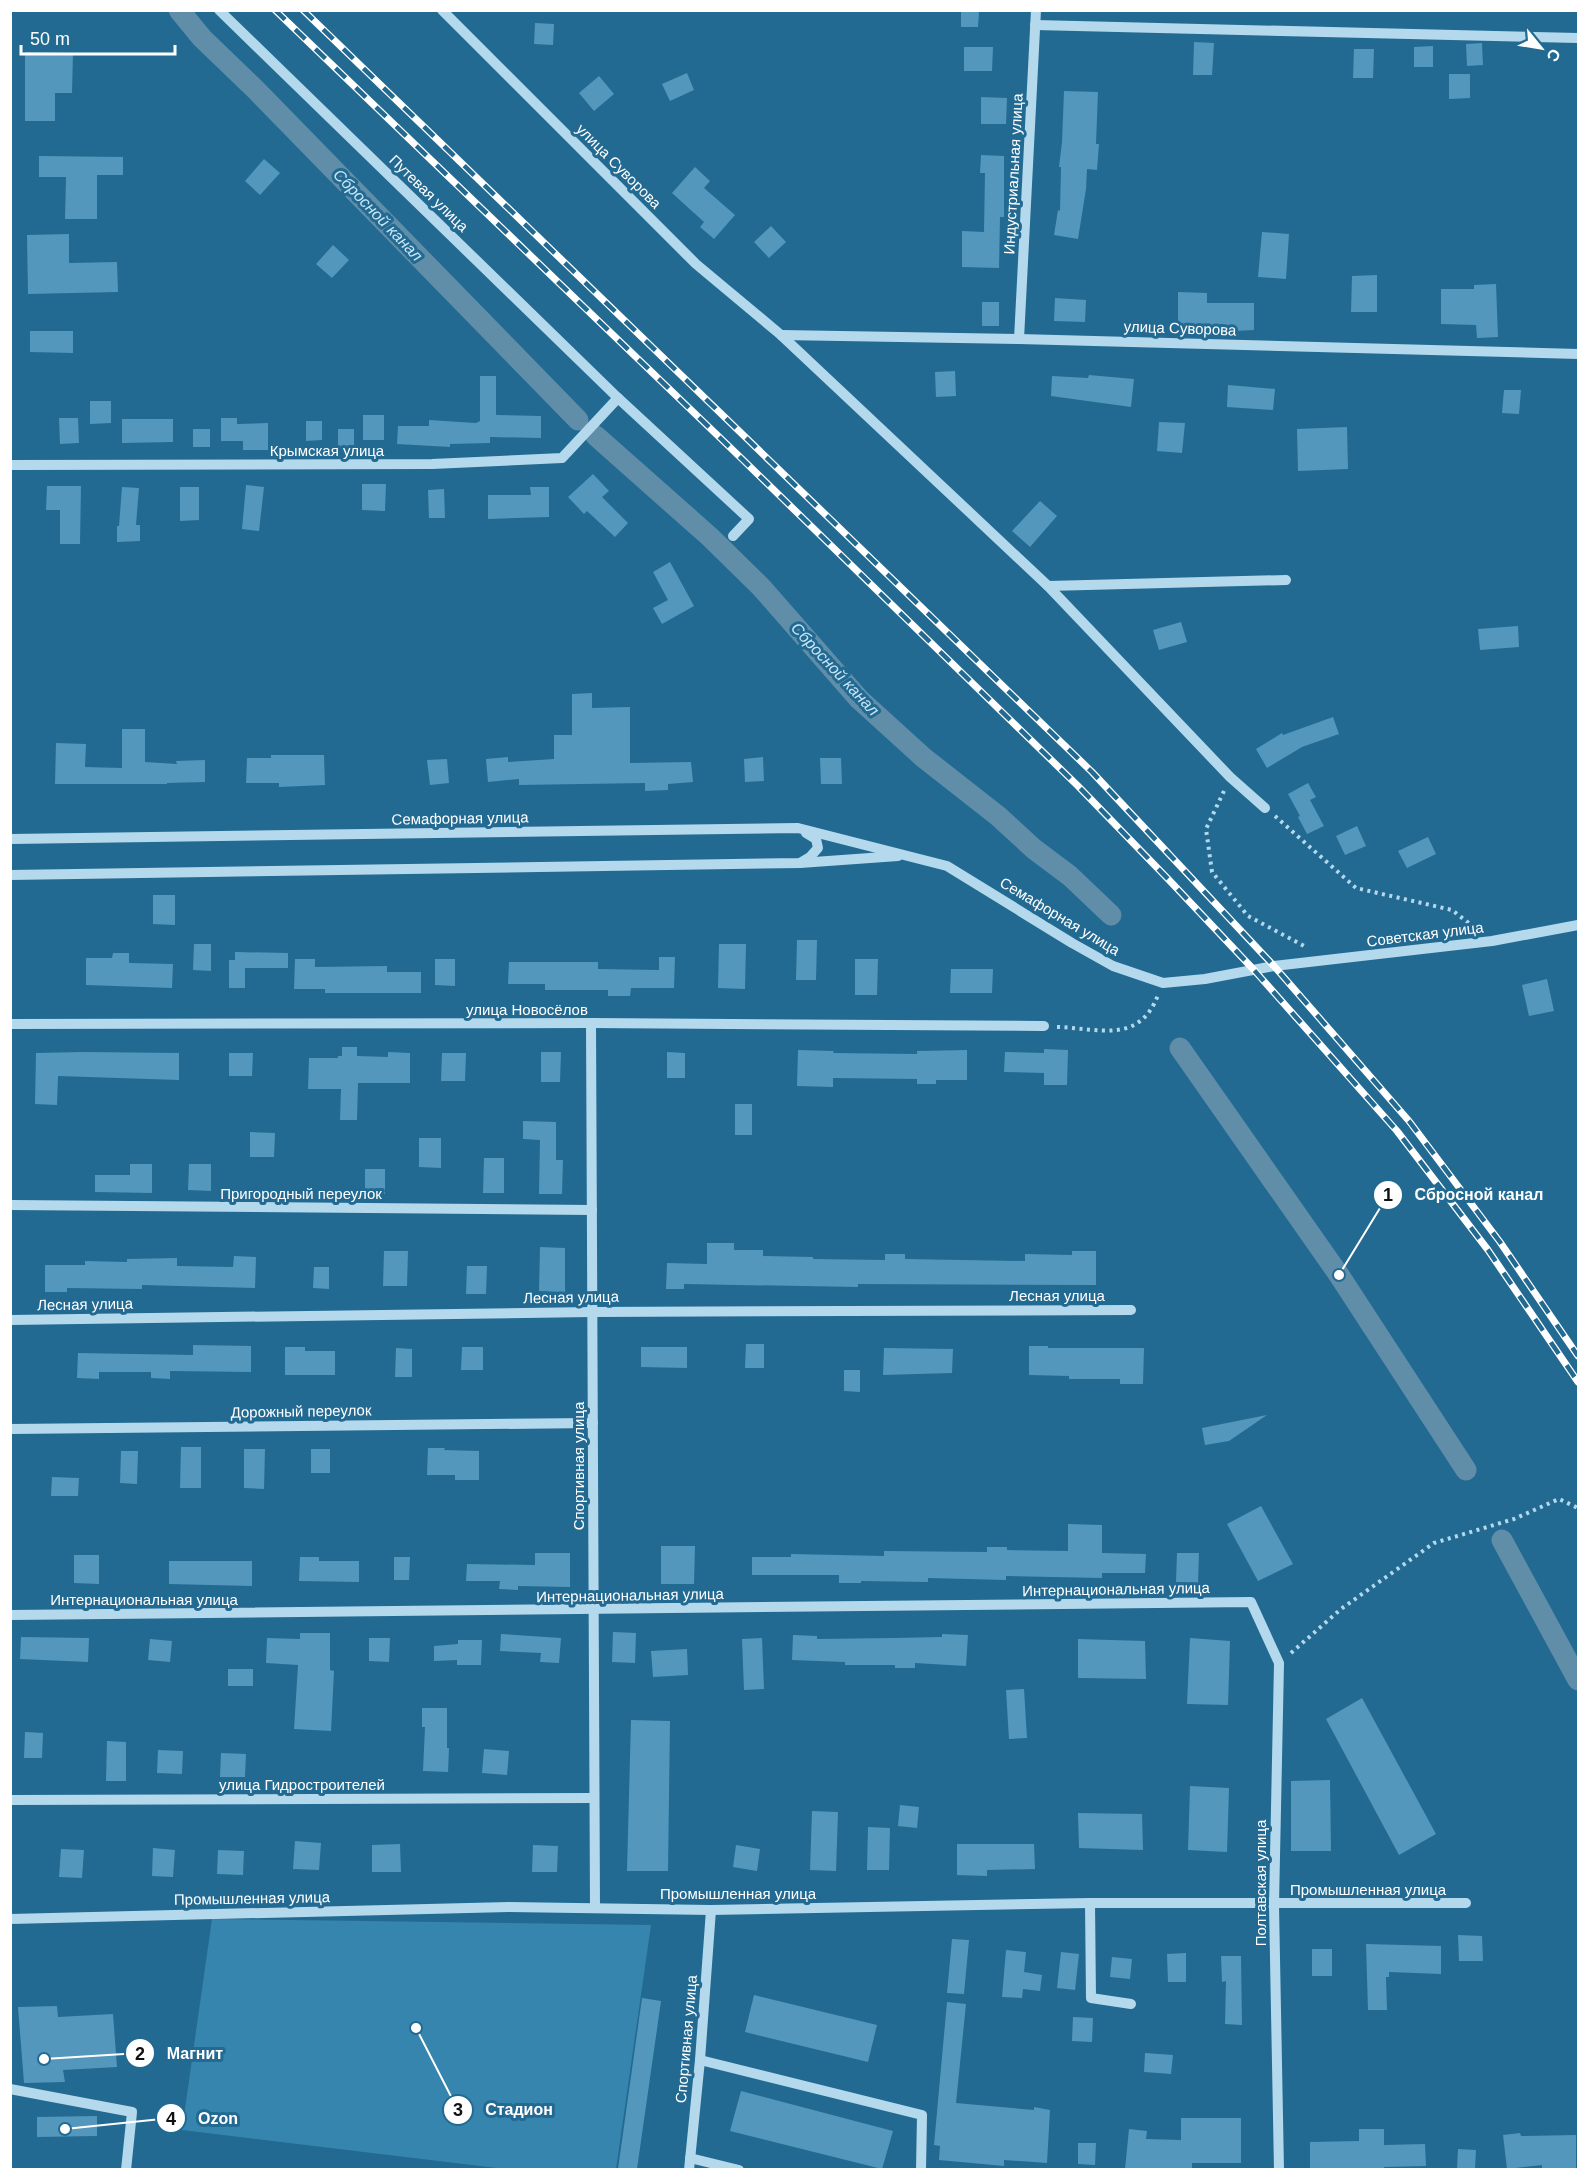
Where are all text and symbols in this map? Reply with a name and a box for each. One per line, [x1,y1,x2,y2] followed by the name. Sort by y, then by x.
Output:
[21,18,176,56] scale bar
[1511,18,1571,78] north arrow
[30,29,70,49] text: 50 m
[1543,46,1564,65] text: С
[1000,92,1026,255] street label: Индустриальная улица
[573,120,665,212] street label: улица Суворова
[386,151,472,235] street label: Путевая улица
[330,166,426,264] water label: Сбросной канал
[1123,318,1237,338] street label: улица Суворова
[270,442,385,459] street label: Крымская улица
[788,619,882,719] water label: Сбросной канал
[391,808,529,828] street label: Семафорная улица
[997,873,1124,959] street label: Семафорная улица
[1366,918,1485,950] street label: Советская улица
[466,1001,588,1018] street label: улица Новосёлов
[1373,1178,1556,1212] callout: Сбросной канал
[220,1185,382,1202] street label: Пригородный переулок
[1383,1185,1393,1205] text: 1
[1415,1186,1543,1203] text: Сбросной канал
[1009,1287,1106,1304] street label: Лесная улица
[523,1288,620,1306] street label: Лесная улица
[37,1295,134,1313] street label: Лесная улица
[230,1401,372,1421] street label: Дорожный переулок
[570,1401,587,1530] street label: Спортивная улица
[1022,1579,1211,1599] street label: Интернациональная улица
[536,1585,725,1605] street label: Интернациональная улица
[50,1591,239,1608] street label: Интернациональная улица
[219,1776,385,1793] street label: улица Гидростроителей
[1252,1819,1269,1946] street label: Полтавская улица
[1290,1881,1447,1898] street label: Промышленная улица
[660,1885,817,1902] street label: Промышленная улица
[174,1888,331,1908] street label: Промышленная улица
[672,1974,700,2104] street label: Спортивная улица
[125,2036,235,2070] callout: Магнит
[135,2044,145,2064] text: 2
[167,2045,223,2062] text: Магнит
[443,2093,565,2127] callout: Стадион
[453,2100,463,2120] text: 3
[156,2101,250,2135] callout: Ozon
[485,2101,553,2118] text: Стадион
[166,2109,176,2129] text: 4
[198,2110,238,2127] text: Ozon

